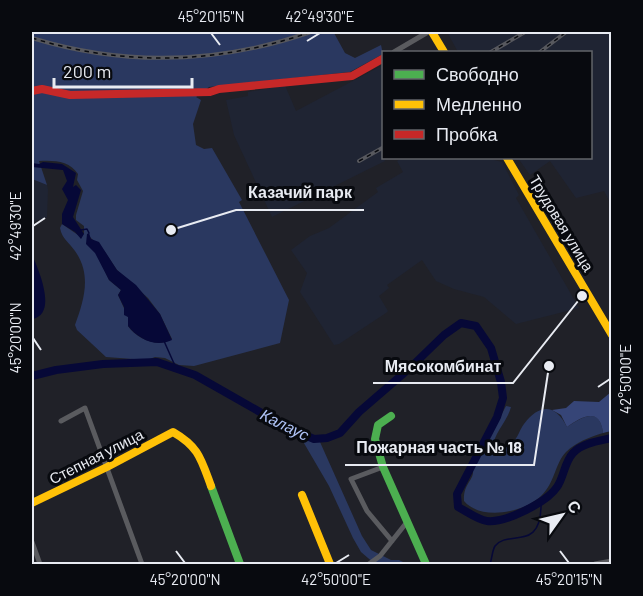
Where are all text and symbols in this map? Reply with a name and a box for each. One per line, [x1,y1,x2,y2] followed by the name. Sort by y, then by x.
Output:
[177,7,245,25] text: 45°20'15"N
[285,7,355,25] text: 42°49'30"E
[54,51,192,89] scale bar
[382,51,592,159] legend
[63,60,111,82] text: 200 m
[436,63,519,85] text: Свободно
[436,93,522,115] text: Медленно
[436,123,499,145] text: Пробка
[526,172,598,275] street label: Трудовая улица
[236,176,364,210] callout: Казачий парк
[248,182,353,201] text: Казачий парк
[6,191,24,261] text: 42°49'30"E
[6,302,24,374] text: 45°20'00"N
[616,344,634,414] text: 42°50'00"E
[373,349,513,383] callout: Мясокомбинат
[385,356,501,375] text: Мясокомбинат
[258,404,312,444] water label: Калаус
[46,424,147,487] street label: Степная улица
[345,431,534,465] callout: Пожарная часть № 18
[356,437,522,456] text: Пожарная часть № 18
[532,485,592,545] north arrow
[564,496,586,517] text: С
[149,570,221,588] text: 45°20'00"N
[301,570,371,588] text: 42°50'00"E
[535,570,603,588] text: 45°20'15"N

